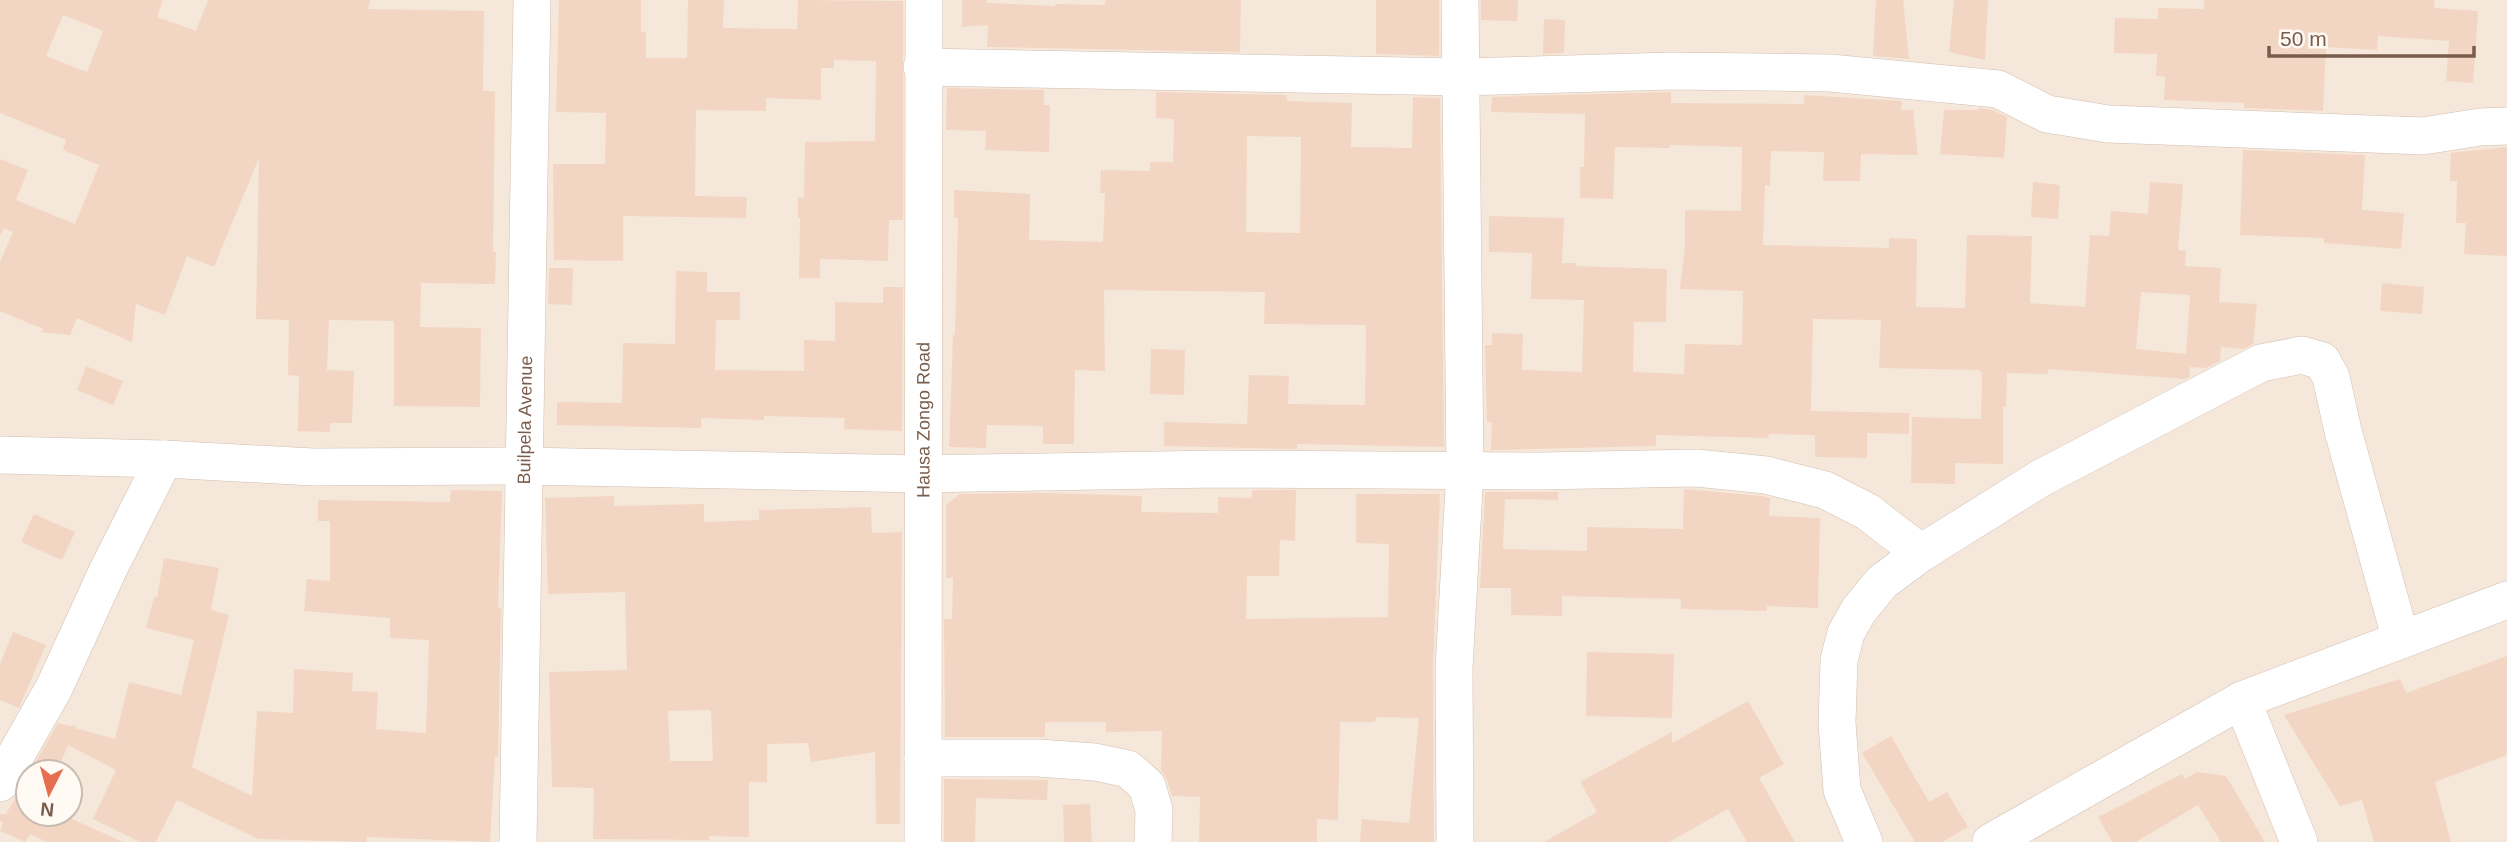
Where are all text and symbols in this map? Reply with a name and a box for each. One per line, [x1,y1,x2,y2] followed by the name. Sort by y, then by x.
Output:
[2269,14,2474,58] scale bar
[2280,27,2327,50] text: 50 m
[913,342,934,498] street label: Hausa Zongo Road
[514,355,536,485] street label: Builpela Avenue
[14,758,84,828] north arrow
[39,798,55,821] text: N

